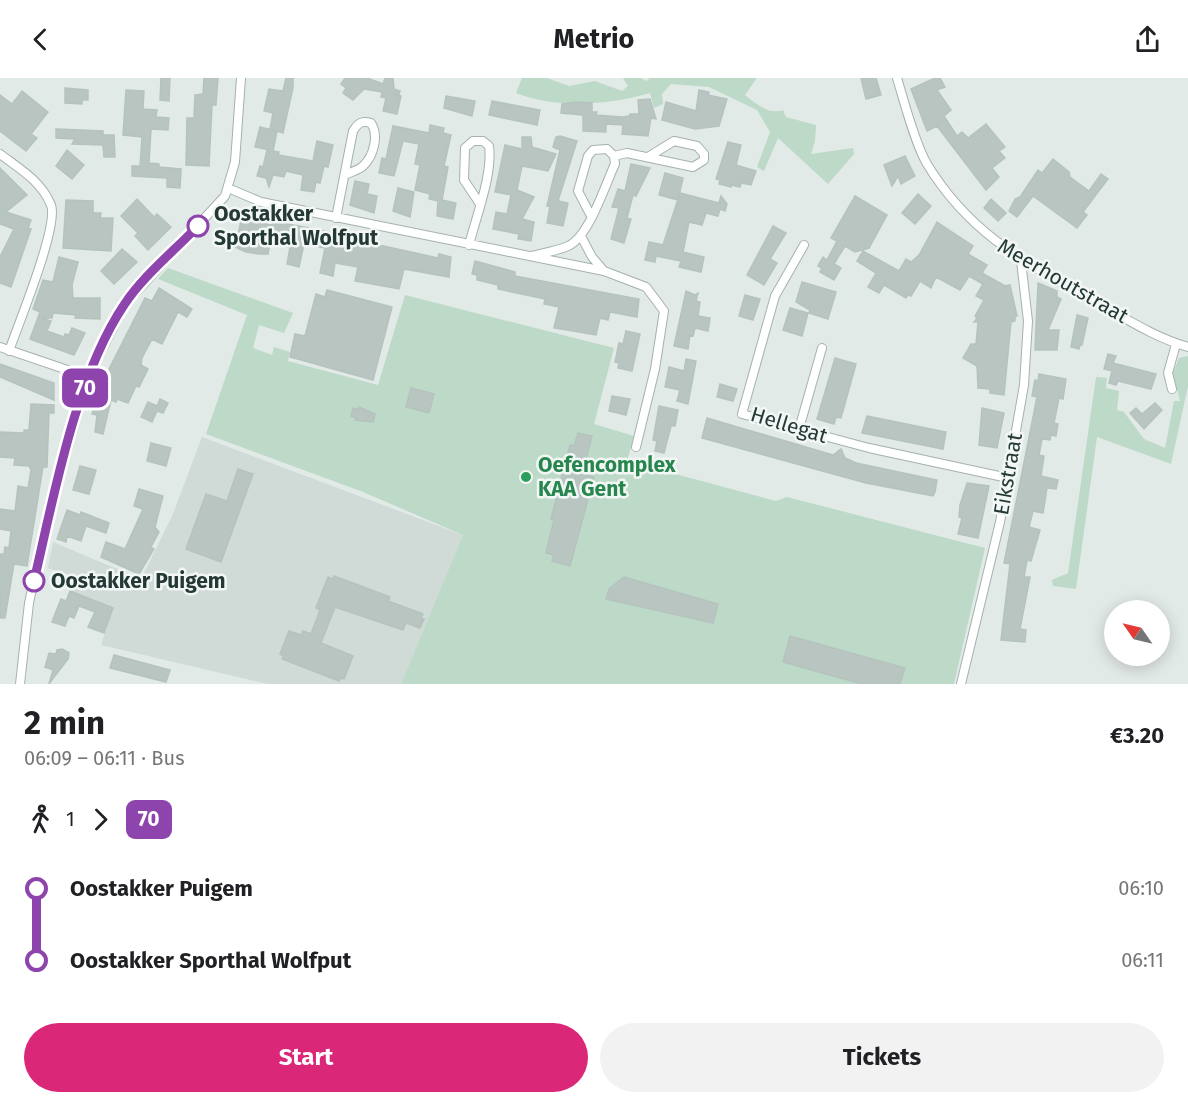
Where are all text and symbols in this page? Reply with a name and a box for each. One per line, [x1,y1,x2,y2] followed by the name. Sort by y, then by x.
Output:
[24,23,57,56] icon: back
[554,23,634,55] text: Metrio
[1131,23,1164,56] icon: share
[214,201,379,251] place label: Oostakker Sporthal Wolfput
[187,215,209,237] marker: Oostakker Sporthal Wolfput
[993,233,1133,329] street label: Meerhoutstraat
[58,368,112,408] line badge: 70
[74,375,96,401] text: 70
[747,401,831,449] street label: Hellegat
[988,431,1028,517] street label: Eikstraat
[538,452,676,502] place label: Oefencomplex KAA Gent
[519,470,533,484] marker: Oefencomplex KAA Gent
[51,568,226,594] place label: Oostakker Puigem
[23,570,45,592] marker: Oostakker Puigem
[1104,600,1170,666] north arrow
[1104,600,1170,666] map controls
[24,703,105,743] text: 2 min
[1110,722,1164,749] text: €3.20
[24,746,184,770] text: 06:09 – 06:11 · Bus
[24,803,57,836] icon: walk
[84,803,117,836] icon: forward
[138,806,160,832] text: 70
[66,807,75,831] text: 1
[70,875,253,902] text: Oostakker Puigem
[1118,876,1164,900] text: 06:10
[70,947,351,974] text: Oostakker Sporthal Wolfput
[1121,948,1164,972] text: 06:11
[24,1023,588,1092] button: Start
[600,1023,1164,1092] button: Tickets

